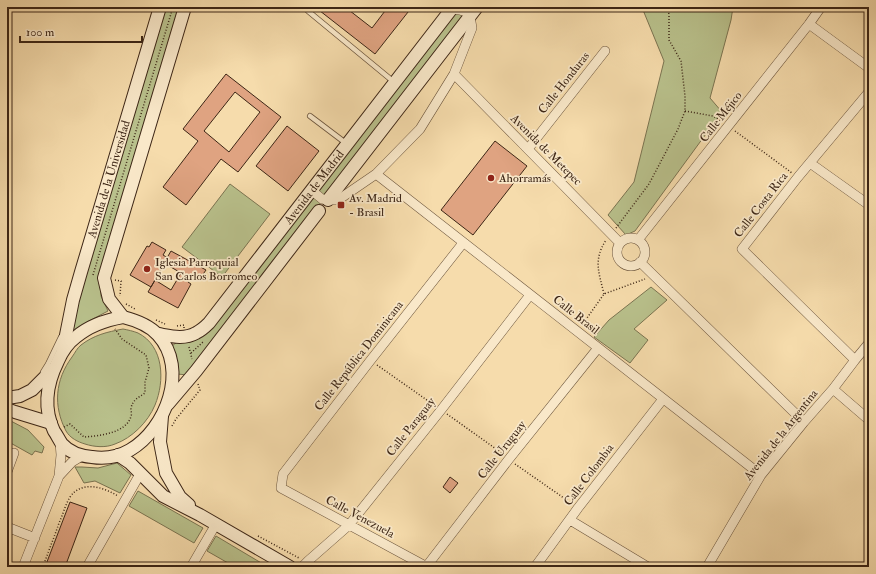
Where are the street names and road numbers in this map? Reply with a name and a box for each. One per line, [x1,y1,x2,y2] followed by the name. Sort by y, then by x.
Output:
[535,49,593,117] street label: Calle Honduras
[697,88,746,145] street label: Calle Méjico
[506,110,585,189] street label: Avenida de Metepec
[84,119,133,241] street label: Avenida de la Universidad
[280,147,347,228] street label: Avenida de Madrid
[731,168,792,241] street label: Calle Costa Rica
[550,292,602,338] street label: Calle Brasil
[311,297,407,414] street label: Calle República Dominicana
[740,386,822,484] street label: Avenida de la Argentina
[383,394,439,459] street label: Calle Paraguay
[475,417,530,482] street label: Calle Uruguay
[561,440,618,509] street label: Calle Colombia
[323,493,398,542] street label: Calle Venezuela

